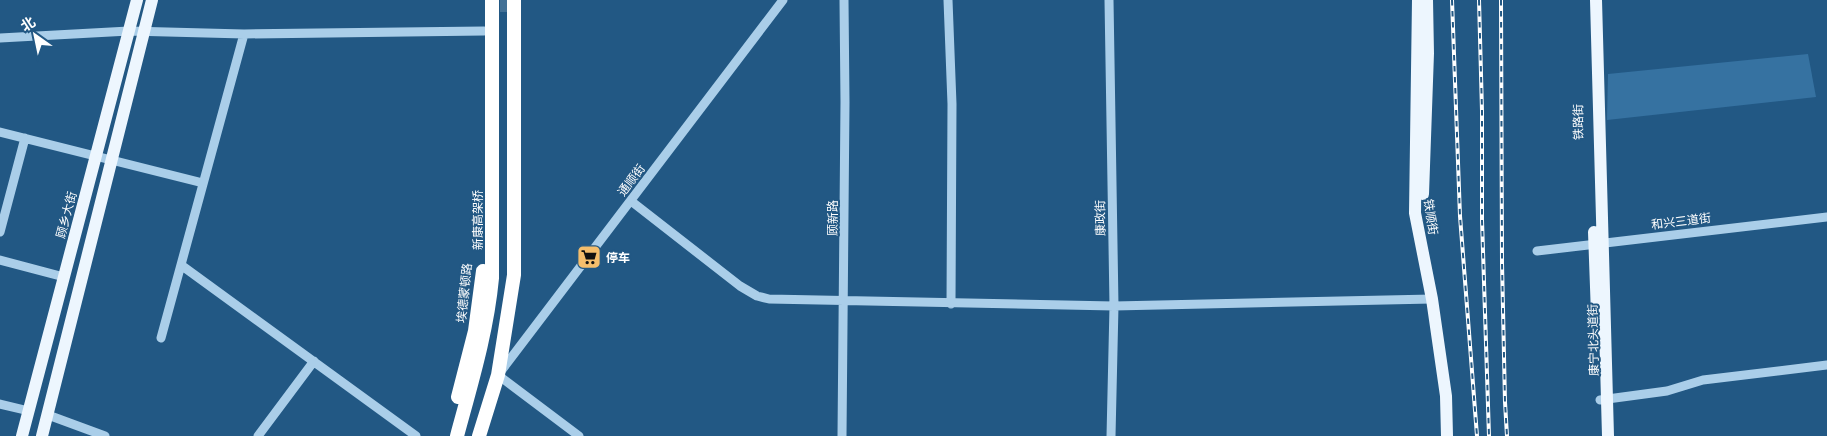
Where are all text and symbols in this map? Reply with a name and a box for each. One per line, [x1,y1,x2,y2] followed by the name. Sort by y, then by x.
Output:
[10,10,60,60] north arrow
[17,12,39,35] text: 北
[1569,104,1587,140] street label: 铁路街
[613,161,649,199] street label: 通顺街
[52,190,80,240] street label: 顾乡大街
[469,190,486,250] street label: 新康高架桥
[1420,198,1442,236] street label: 铁顺街
[824,200,841,236] street label: 顾新路
[1091,200,1109,236] street label: 康政街
[1650,209,1712,233] street label: 和兴三道街
[576,244,602,270] supermarket icon: 停车
[606,249,630,266] place label: 停车
[452,262,476,324] street label: 埃德蒙顿路
[1584,304,1602,376] street label: 康宁北头道街

